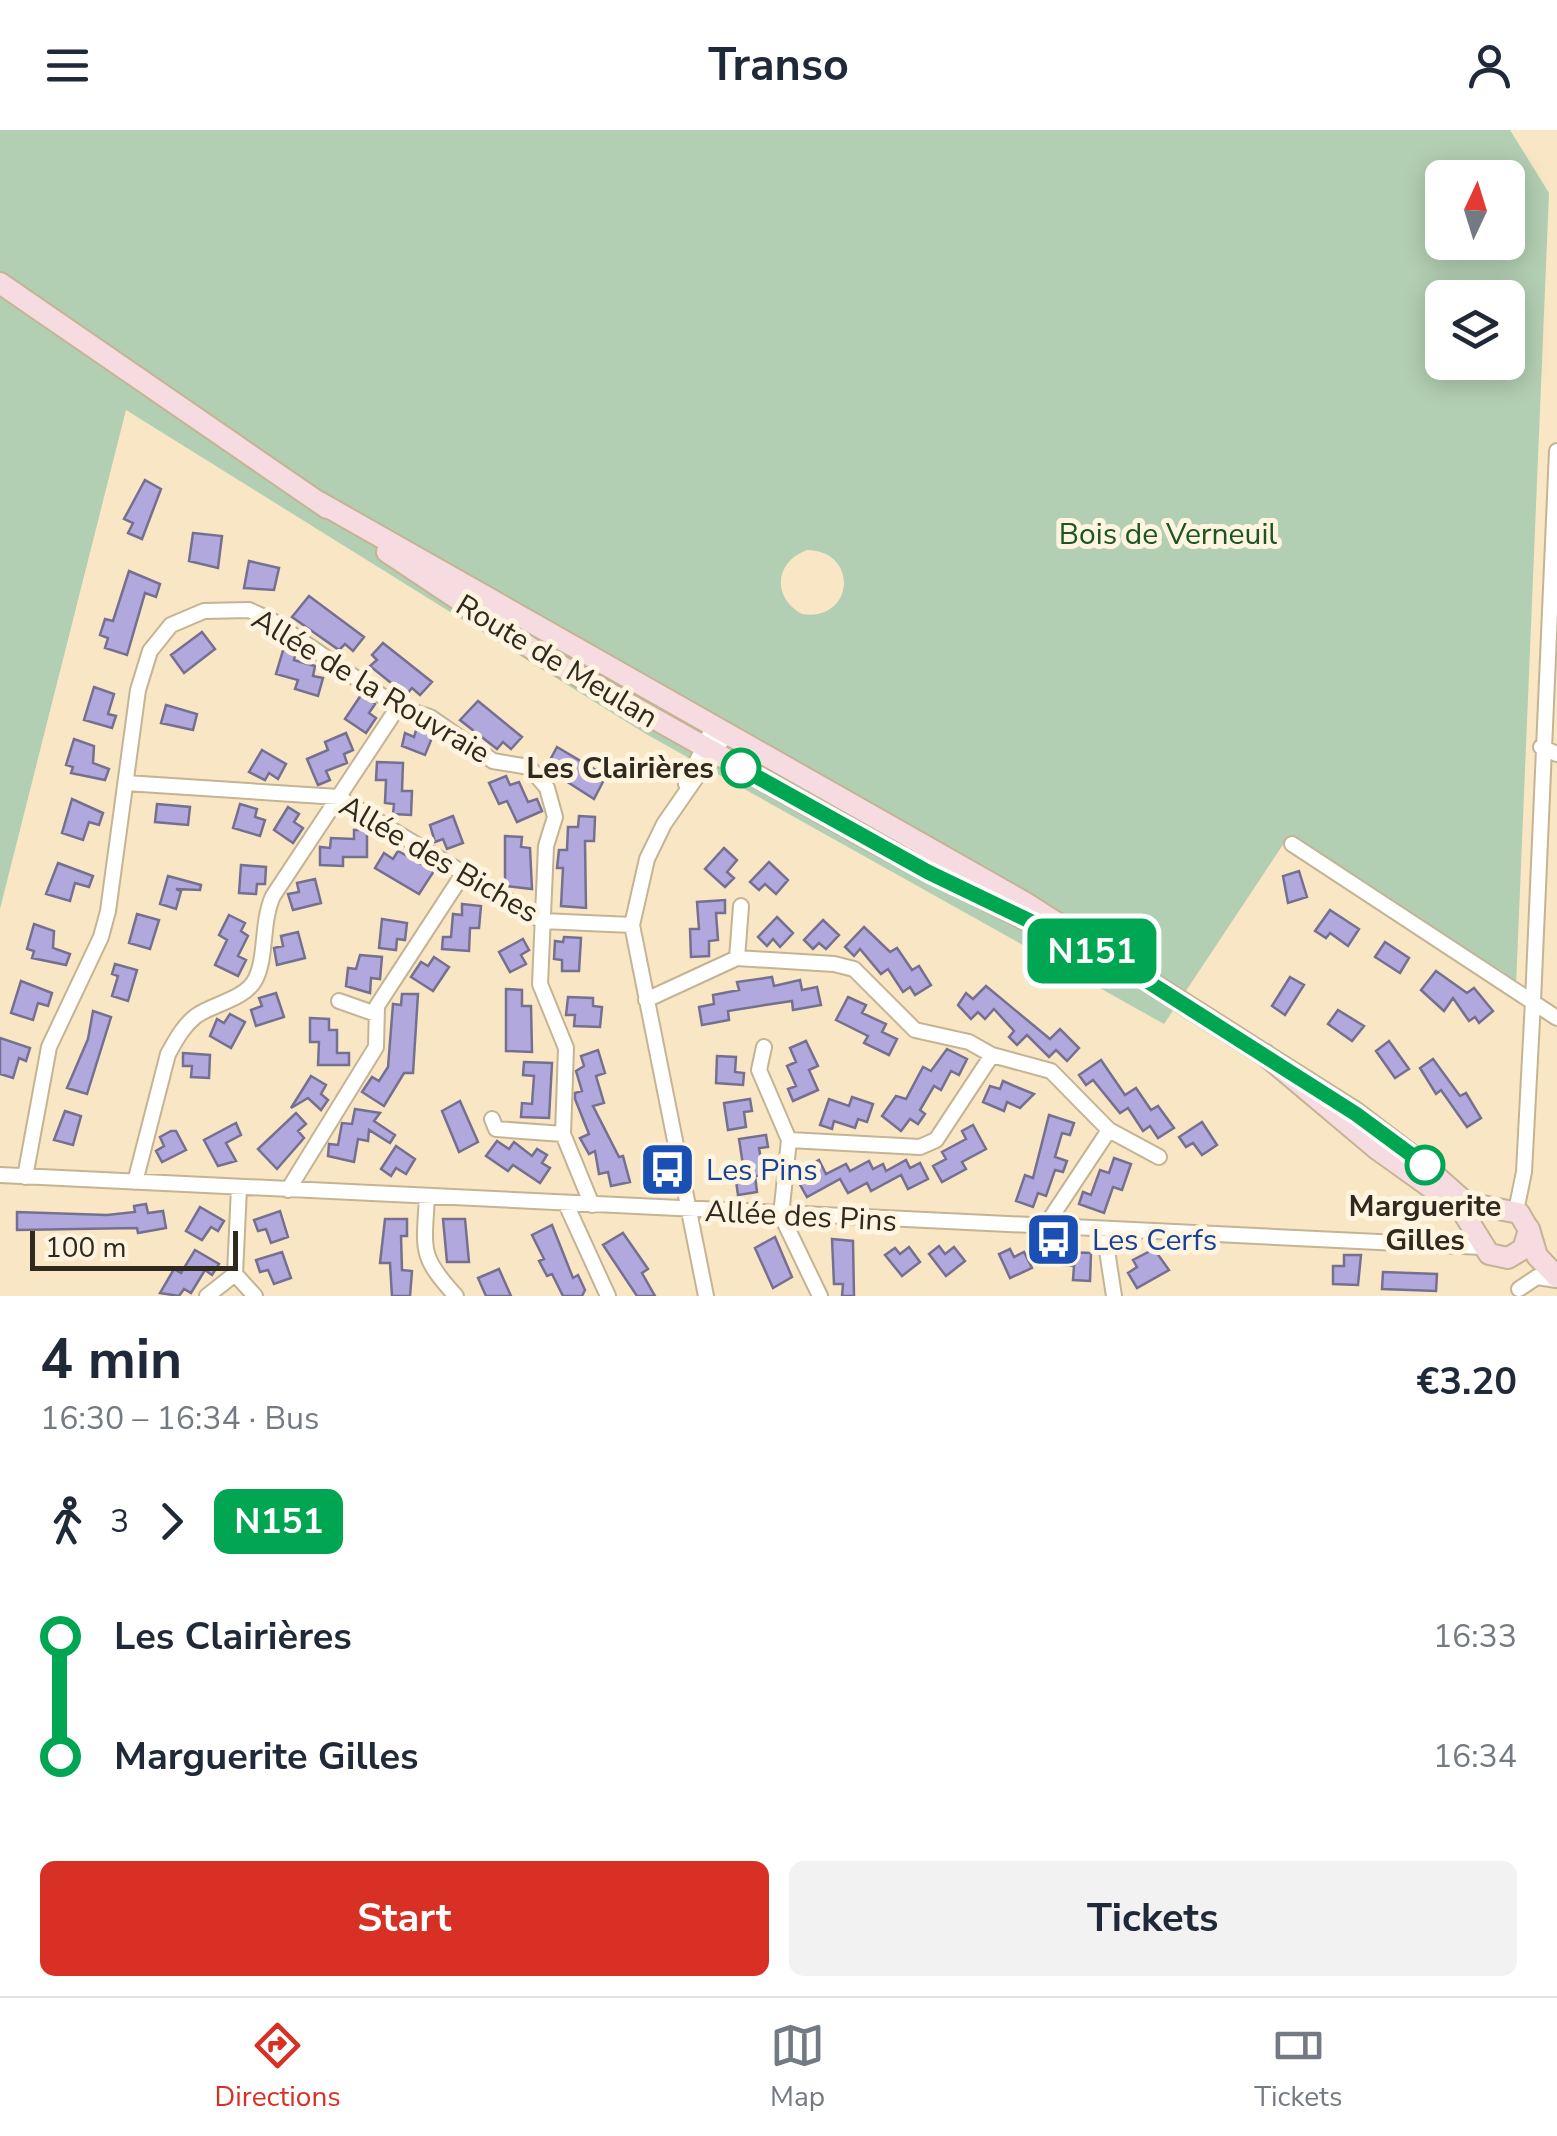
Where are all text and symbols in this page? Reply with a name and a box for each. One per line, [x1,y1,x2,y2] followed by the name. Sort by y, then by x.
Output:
[708,35,849,96] text: Transo
[40,38,95,93] icon: menu
[1462,38,1517,93] icon: person
[1425,160,1525,260] north arrow
[1425,160,1525,380] map controls
[1425,280,1525,380] button: layers
[1059,514,1277,555] park label: Bois de Verneuil
[448,585,665,738] street label: Route de Meulan
[244,599,497,774] street label: Allée de la Rouvraie
[526,748,714,789] place label: Les Clairières
[722,749,760,787] marker: Les Clairières
[332,786,546,933] street label: Allée des Biches
[1022,918,1162,984] line badge: N151
[1047,928,1137,975] text: N151
[637,1140,697,1200] bus stop icon: Les Pins
[1406,1146,1444,1184] marker: Marguerite Gilles
[706,1150,818,1191] place label: Les Pins
[1349,1186,1501,1261] place label: Marguerite Gilles
[704,1191,898,1242] street label: Allée des Pins
[1023,1210,1083,1270] bus stop icon: Les Cerfs
[1092,1220,1217,1261] place label: Les Cerfs
[30,1226,238,1270] scale bar
[45,1229,127,1267] text: 100 m
[40,1322,182,1397] text: 4 min
[1416,1356,1517,1407] text: €3.20
[40,1397,319,1440] text: 16:30 – 16:34 · Bus
[40,1494,95,1549] icon: walk
[144,1494,199,1549] icon: forward
[234,1498,323,1545] text: N151
[110,1500,129,1543] text: 3
[114,1611,352,1662] text: Les Clairières
[1433,1615,1517,1658] text: 16:33
[114,1731,419,1782] text: Marguerite Gilles
[1433,1735,1517,1778] text: 16:34
[40,1861,769,1976] button: Start
[789,1861,1517,1976] button: Tickets
[215,2018,341,2116] tab: Directions
[770,2018,825,2116] tab: Map
[1254,2018,1342,2116] tab: Tickets

